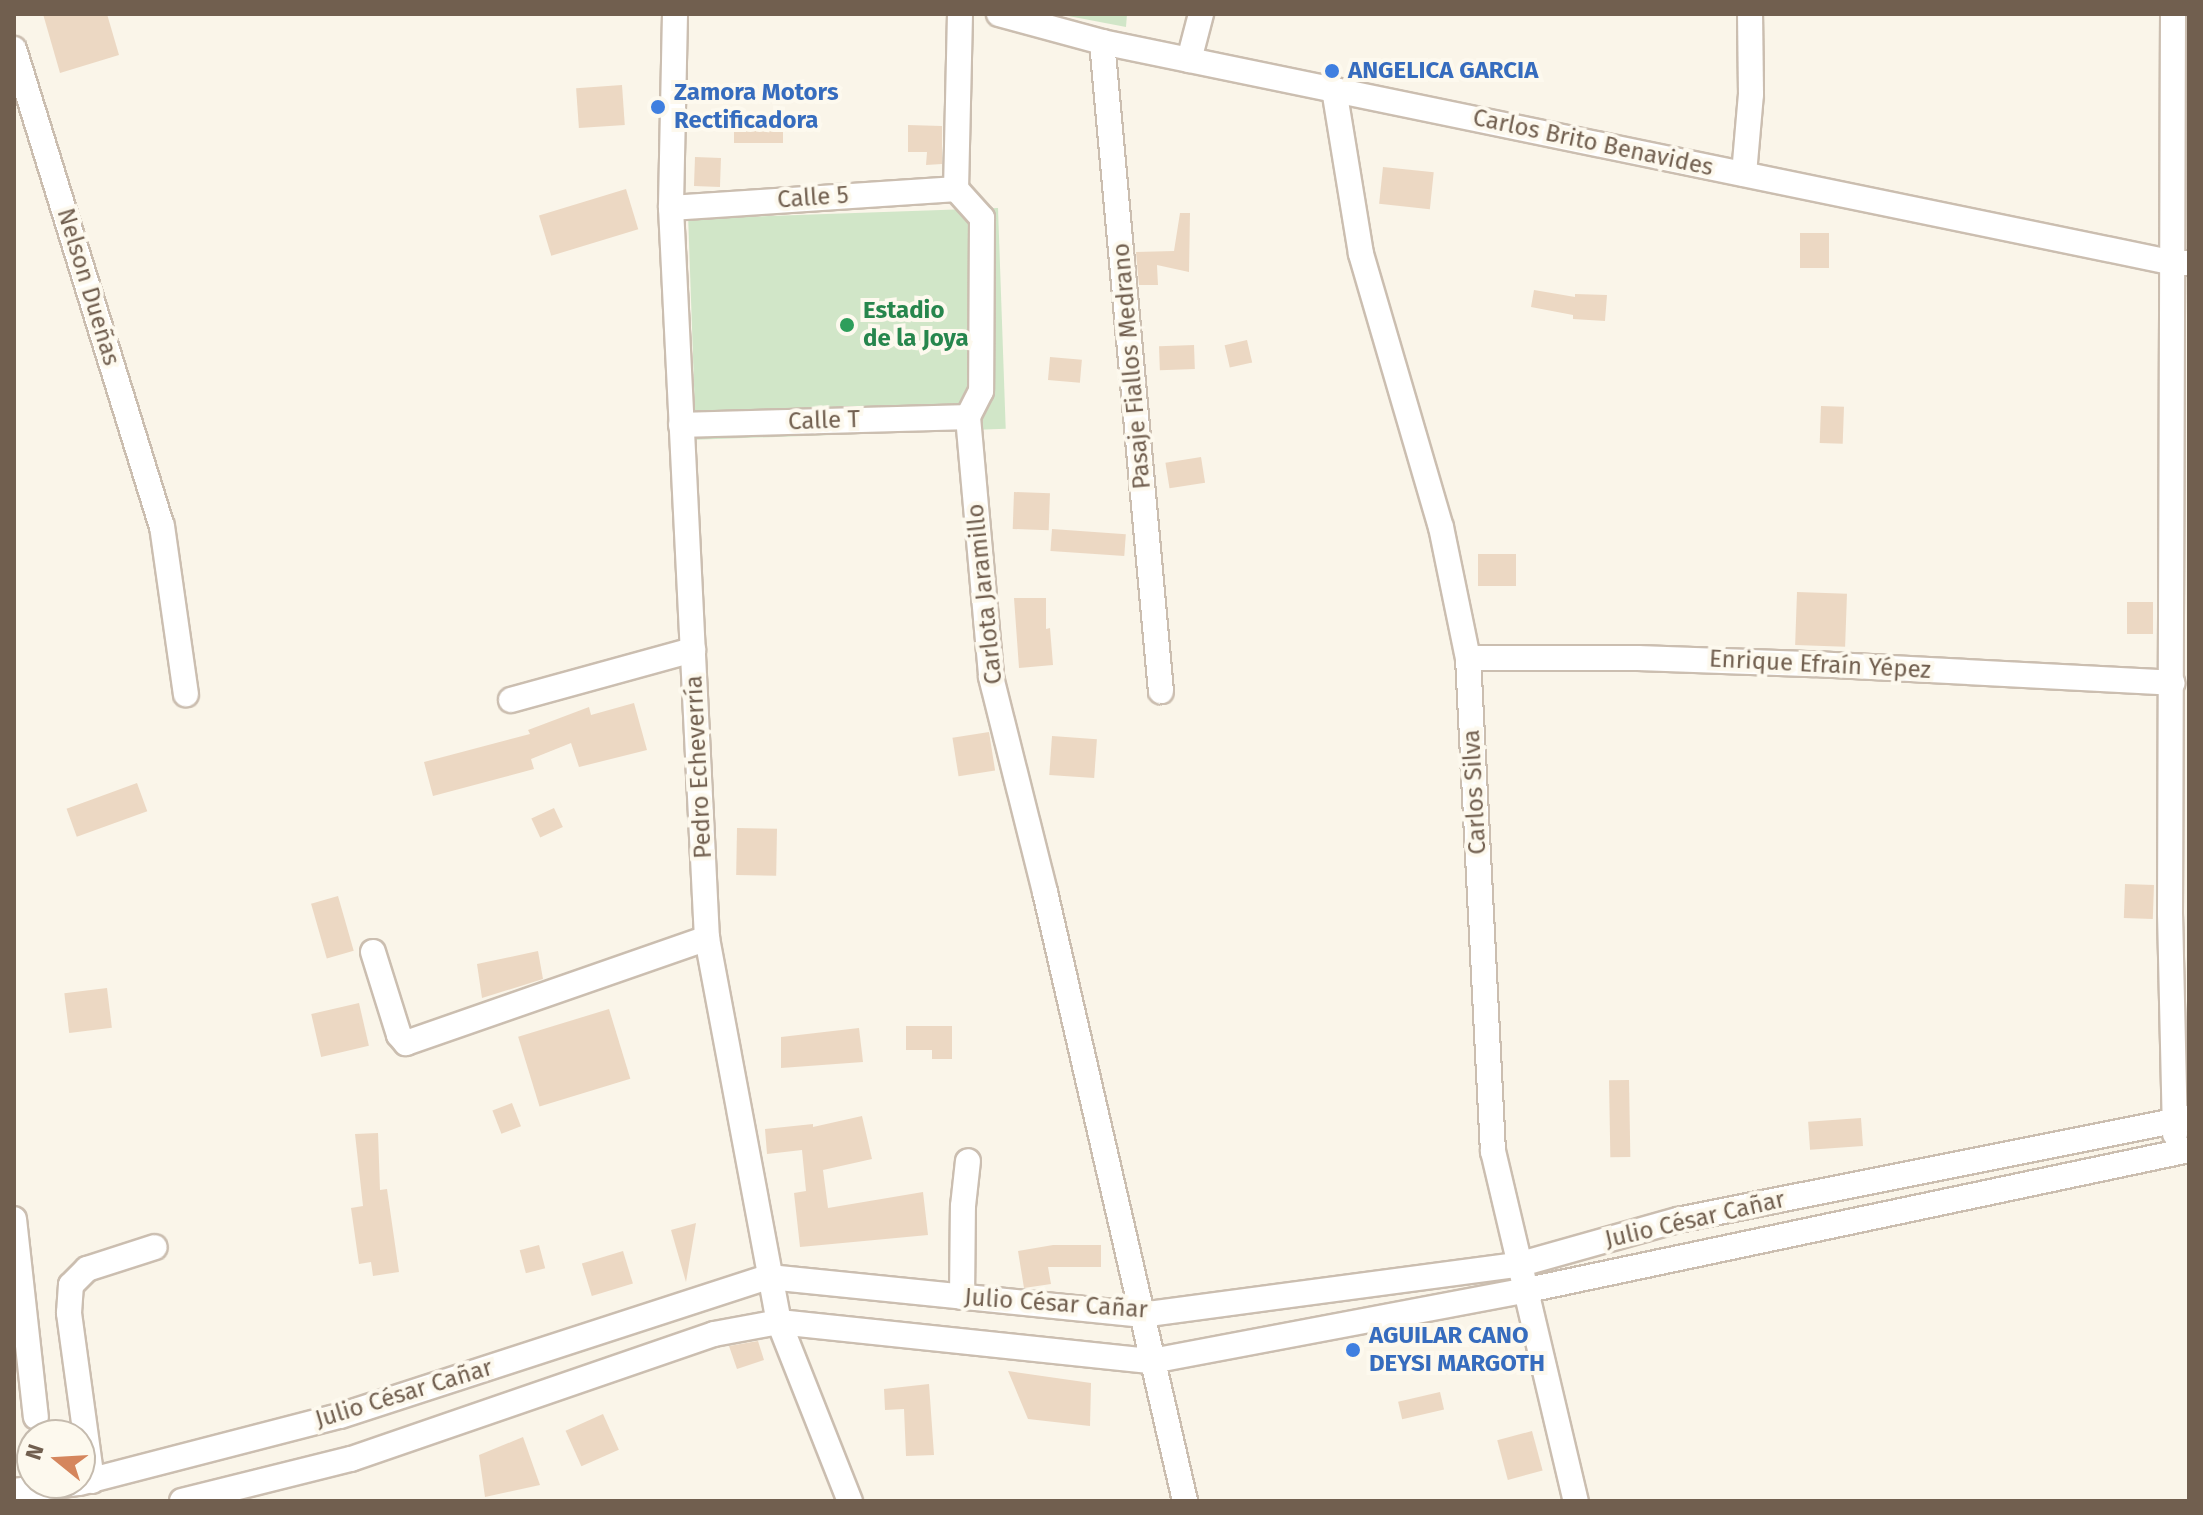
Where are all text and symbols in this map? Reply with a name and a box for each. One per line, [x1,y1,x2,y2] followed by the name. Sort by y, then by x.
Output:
[1348,57,1538,85] place label: ANGELICA GARCIA
[1323,62,1341,80] marker: ANGELICA GARCIA
[674,79,838,135] place label: Zamora Motors Rectificadora
[649,98,667,116] marker: Zamora Motors Rectificadora
[1470,103,1716,183] street label: Carlos Brito Benavides
[776,181,850,215] street label: Calle 5
[50,205,126,369] street label: Nelson Dueñas
[1107,242,1157,490] street label: Pasaje Fiallos Medrano
[863,297,969,353] place label: Estadio de la Joya
[838,316,856,334] marker: Estadio de la Joya
[788,405,860,437] street label: Calle T
[961,502,1009,686] street label: Carlota Jaramillo
[1708,645,1932,685] street label: Enrique Efraín Yépez
[680,675,718,859] street label: Pedro Echeverría
[1457,729,1493,855] street label: Carlos Silva
[1602,1185,1788,1255] street label: Julio César Cañar
[963,1283,1149,1325] street label: Julio César Cañar
[1369,1322,1545,1378] place label: AGUILAR CANO DEYSI MARGOTH
[1344,1341,1362,1359] marker: AGUILAR CANO DEYSI MARGOTH
[312,1353,496,1435] street label: Julio César Cañar
[16,1419,96,1499] north arrow
[20,1441,50,1463] text: N

